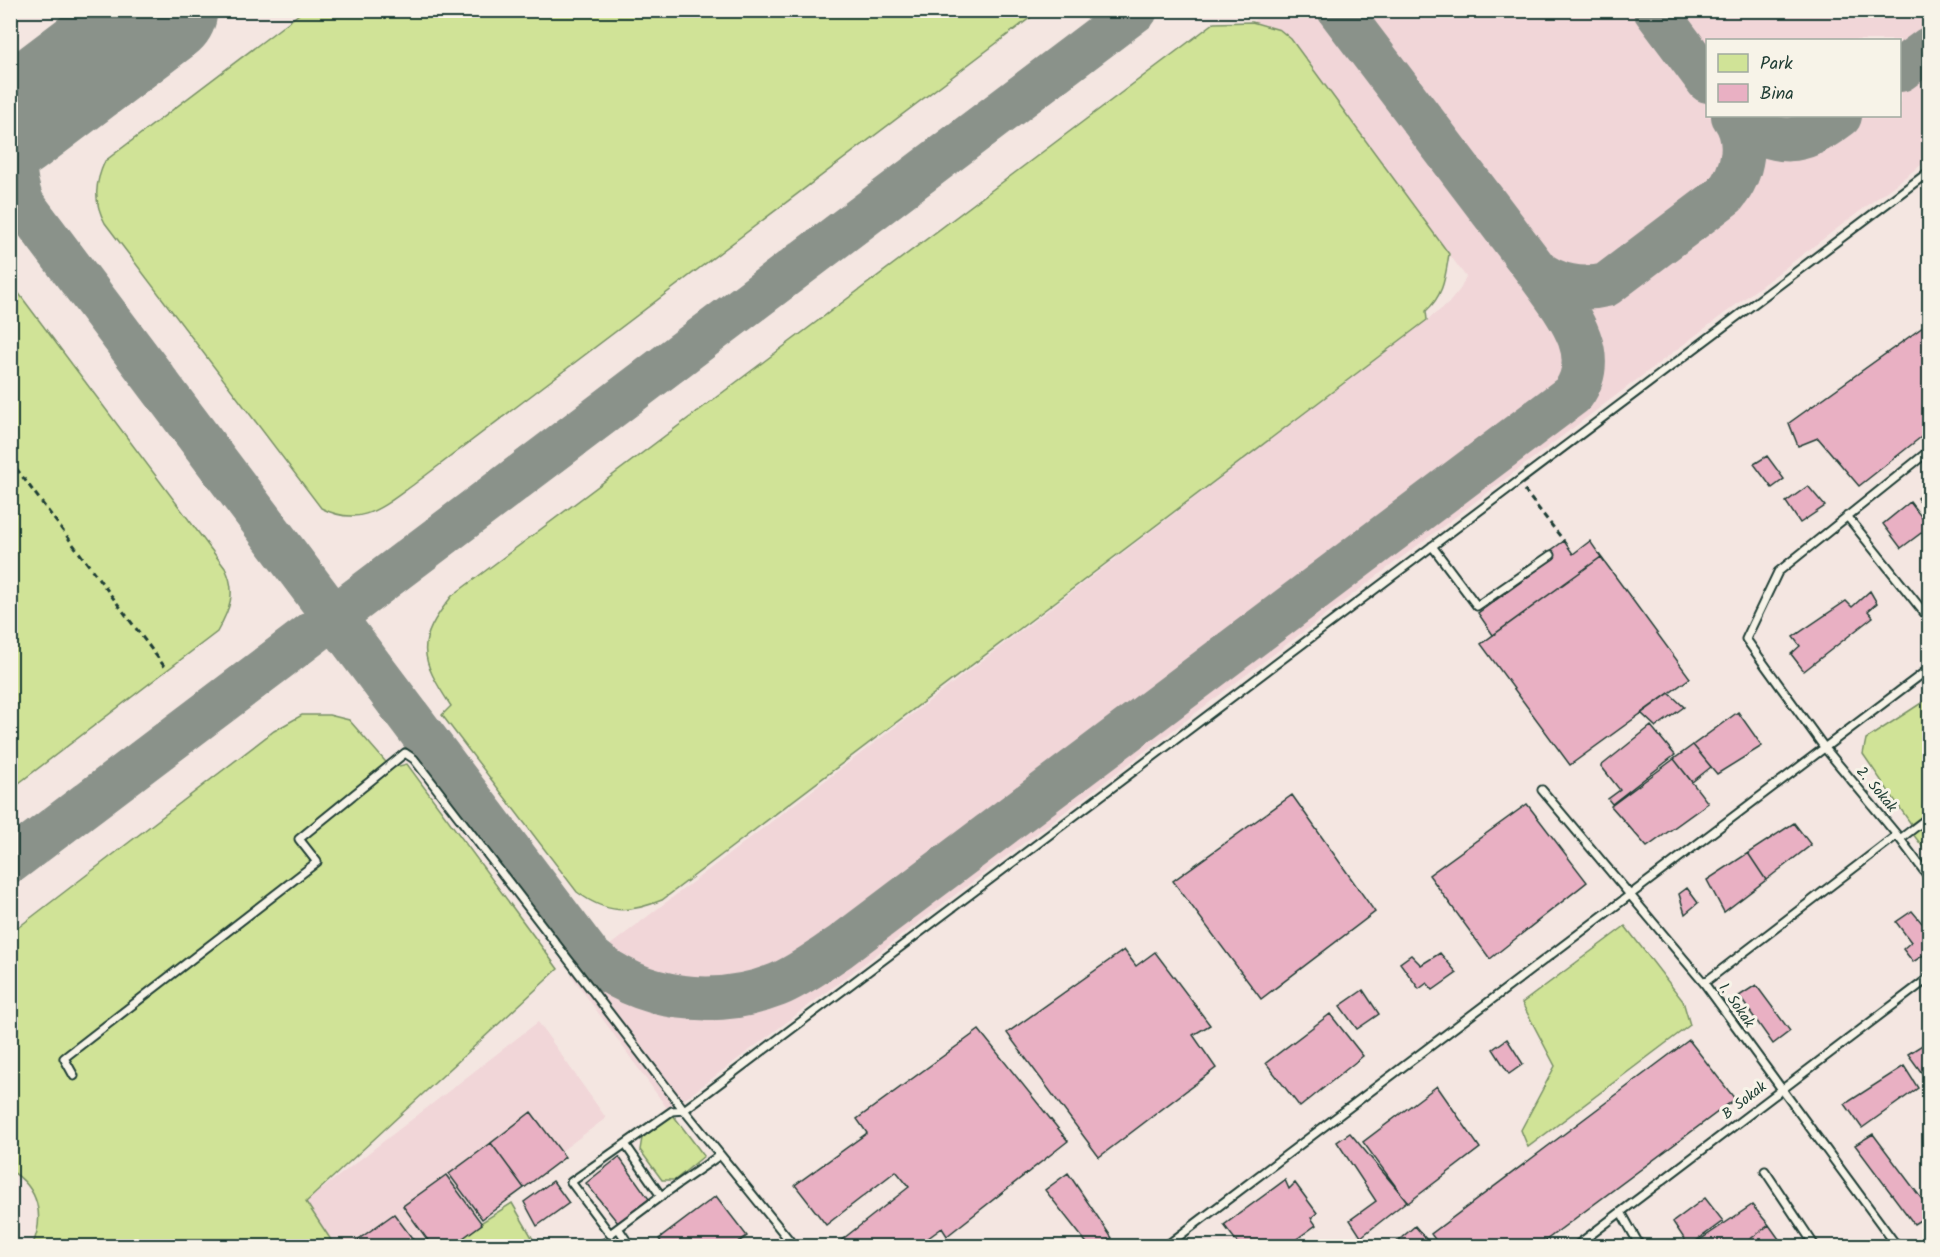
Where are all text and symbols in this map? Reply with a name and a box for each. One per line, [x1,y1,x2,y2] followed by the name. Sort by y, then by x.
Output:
[1706,39,1901,117] legend
[1760,50,1793,79] text: Park
[1760,80,1794,109] text: Bina
[1850,761,1903,819] street label: 2. Sokak
[1712,978,1761,1034] street label: 1. Sokak
[1717,1075,1773,1126] street label: B Sokak

